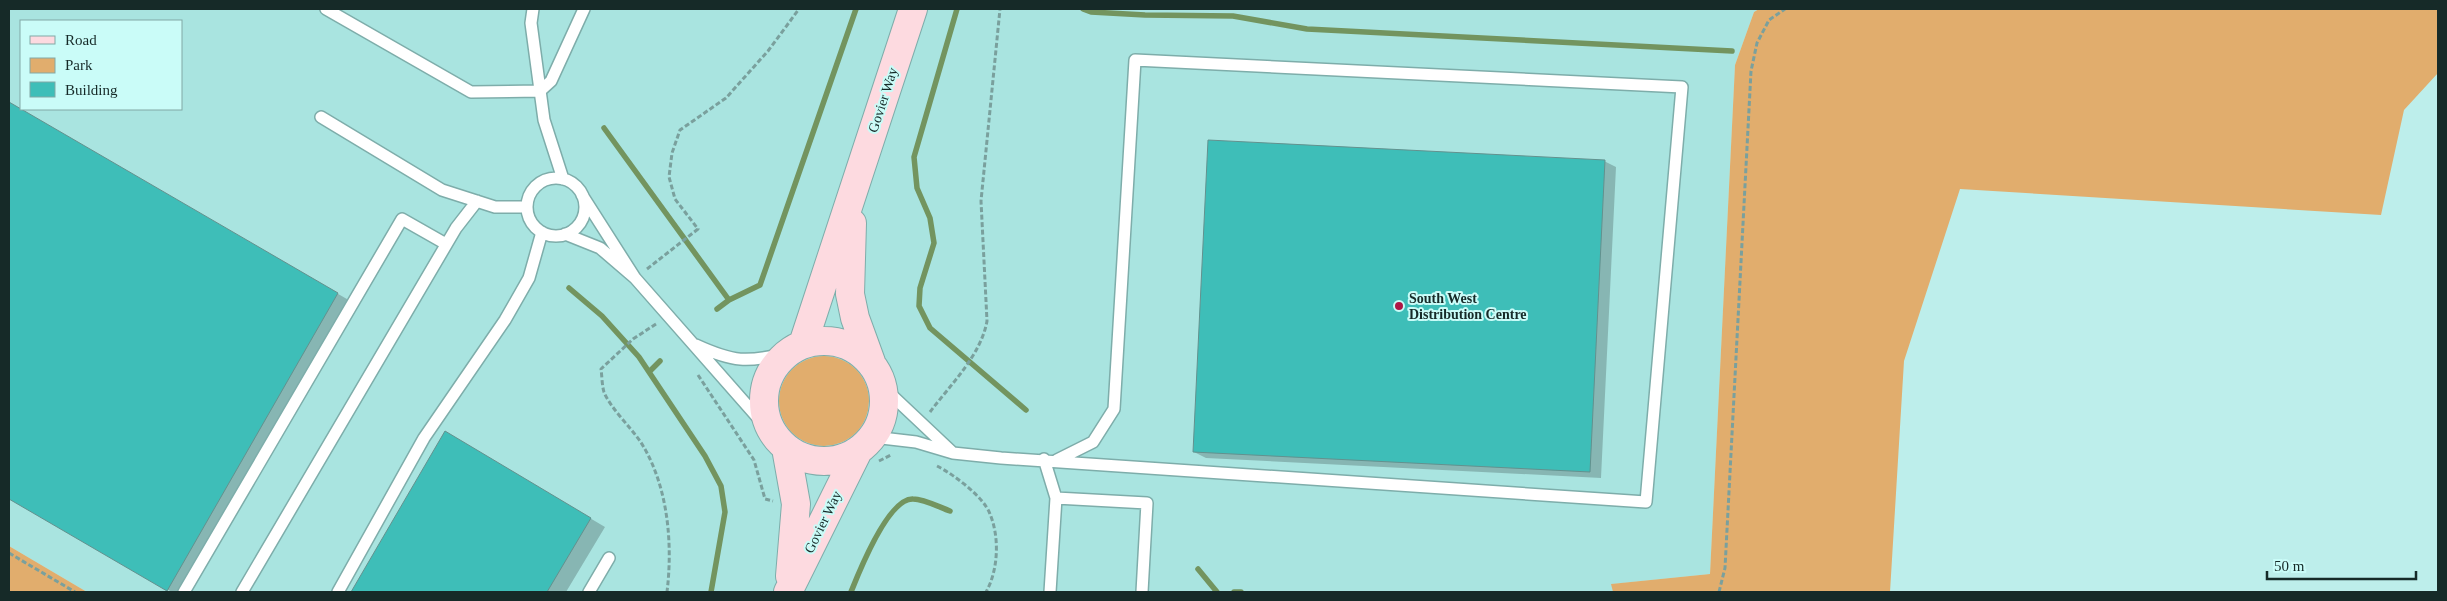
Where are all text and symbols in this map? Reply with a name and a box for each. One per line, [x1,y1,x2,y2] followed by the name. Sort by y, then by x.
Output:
[20,20,182,110] legend
[65,32,97,48] text: Road
[65,57,93,73] text: Park
[865,66,901,134] street label: Govier Way
[65,82,118,98] text: Building
[1409,291,1527,322] place label: South West Distribution Centre
[1393,300,1405,312] marker: South West Distribution Centre
[801,488,845,556] street label: Govier Way
[2267,548,2416,580] scale bar
[2274,558,2305,574] text: 50 m

